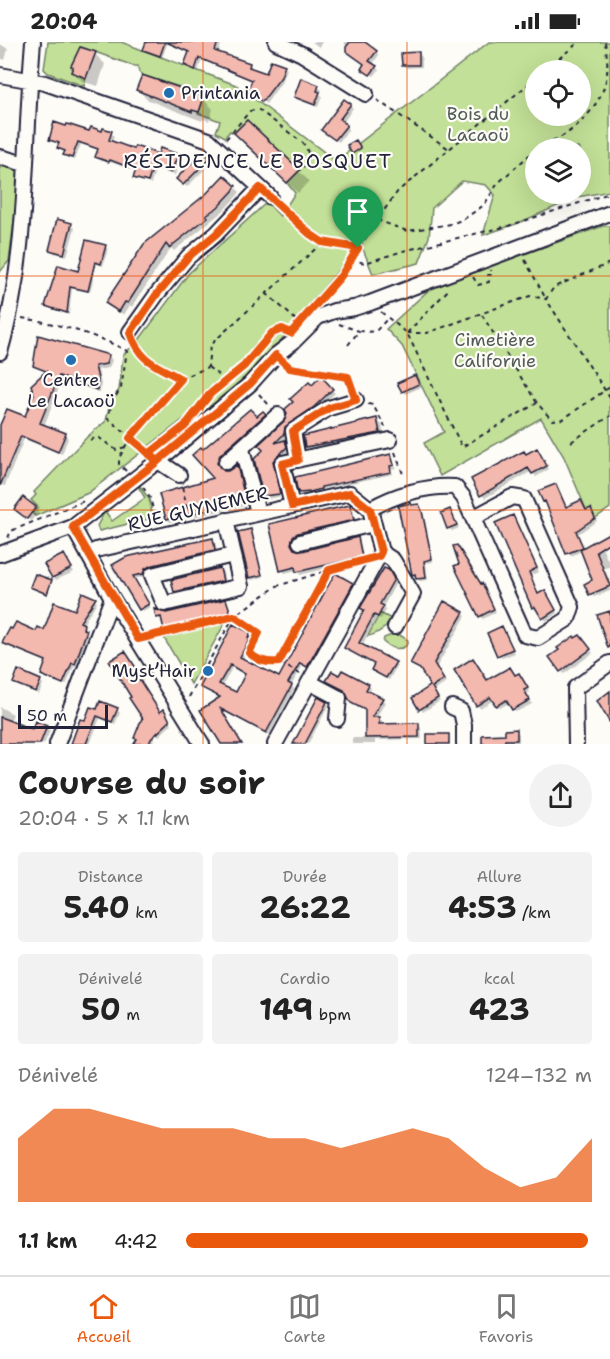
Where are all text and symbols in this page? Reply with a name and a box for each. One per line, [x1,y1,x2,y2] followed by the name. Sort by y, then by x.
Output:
[30,7,97,36] text: 20:04
[525,60,591,204] map controls
[525,60,591,126] button: locate
[181,81,260,105] place label: Printania
[162,86,176,100] marker: Printania
[447,102,509,147] park label: Bois du Lacaoü
[525,138,591,204] button: layers
[123,148,393,174] district label: RÉSIDENCE LE BOSQUET
[332,186,383,248] pin
[341,195,374,228] icon: arrive
[454,328,536,373] park label: Cimetière Californie
[64,353,78,367] marker: Centre Le Lacaoü
[27,368,115,413] place label: Centre Le Lacaoü
[125,481,271,537] street label: RUE GUYNEMER
[111,659,196,683] place label: Myst’Hair
[201,664,215,678] marker: Myst’Hair
[18,702,108,730] scale bar
[27,705,67,726] text: 50 m
[18,760,265,805] text: Course du soir
[529,764,592,827] button: share
[18,805,190,831] text: 20:04 · 5 × 1.1 km
[78,866,143,887] text: Distance
[283,866,327,887] text: Durée
[476,866,522,887] text: Allure
[63,887,130,928] text: 5.40
[259,887,351,928] text: 26:22
[448,887,517,928] text: 4:53
[130,902,158,923] text: km
[517,902,551,923] text: /km
[79,968,143,989] text: Dénivelé
[280,968,330,989] text: Cardio
[484,968,515,989] text: kcal
[81,989,121,1030] text: 50
[259,989,313,1030] text: 149
[469,989,530,1030] text: 423
[121,1004,140,1025] text: m
[313,1004,351,1025] text: bpm
[18,1062,98,1088] text: Dénivelé
[486,1062,592,1088] text: 124–132 m
[18,1228,77,1254] text: 1.1 km
[114,1228,158,1254] text: 4:42
[77,1290,131,1347] tab: Accueil
[284,1290,326,1347] tab: Carte
[479,1290,533,1347] tab: Favoris

